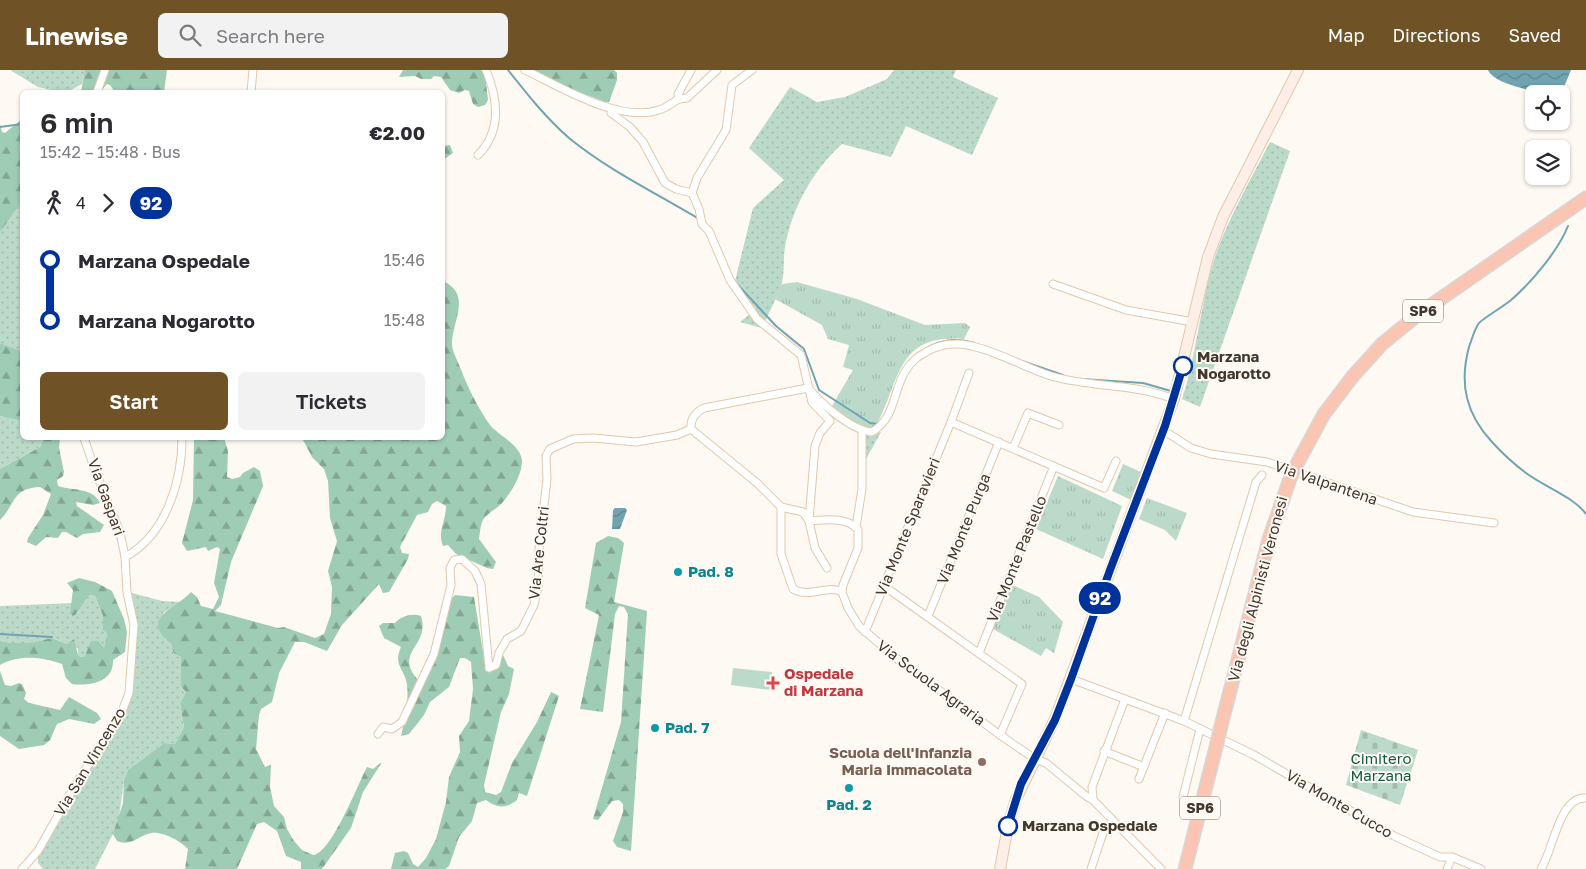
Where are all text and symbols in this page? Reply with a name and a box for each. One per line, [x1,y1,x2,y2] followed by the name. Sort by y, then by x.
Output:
[158,13,508,58] search box
[25,21,128,50] text: Linewise
[176,21,204,49] icon: search
[216,24,325,47] text: Search here
[1328,24,1364,46] text: Map
[1392,24,1480,46] text: Directions
[1508,24,1561,46] text: Saved
[1525,85,1570,185] map controls
[1525,85,1570,130] button: locate
[40,106,114,139] text: 6 min
[369,121,425,144] text: €2.00
[1525,140,1570,185] button: layers
[40,142,180,162] text: 15:42 – 15:48 · Bus
[40,189,68,217] icon: walk
[94,189,122,217] icon: forward
[140,192,162,214] text: 92
[76,193,86,213] text: 4
[78,249,250,272] text: Marzana Ospedale
[384,250,425,270] text: 15:46
[1403,300,1443,322] road number: SP6
[78,309,255,332] text: Marzana Nogarotto
[384,310,425,330] text: 15:48
[1197,347,1271,382] place label: Marzana Nogarotto
[1173,356,1193,376] marker: Marzana Nogarotto
[40,372,228,430] button: Start
[238,372,425,430] button: Tickets
[871,455,943,599] street label: Via Monte Sparavieri
[85,456,129,538] street label: Via Gaspari
[1272,456,1380,508] street label: Via Valpantena
[933,471,994,587] street label: Via Monte Purga
[982,493,1050,625] street label: Via Monte Pastello
[1224,494,1290,683] street label: Via degli Alpinisti Veronesi
[524,505,552,601] street label: Via Are Coltri
[688,562,734,580] place label: Pad. 8
[672,566,684,578] marker: Pad. 8
[1078,582,1122,614] line badge: 92
[1089,587,1111,609] text: 92
[874,636,989,729] street label: Via Scuola Agraria
[784,664,864,699] place label: Ospedale di Marzana
[766,676,780,690] marker: Ospedale di Marzana
[50,704,129,819] street label: Via San Vincenzo
[665,718,709,736] place label: Pad. 7
[649,722,661,734] marker: Pad. 7
[829,743,972,778] place label: Scuola dell'Infanzia Maria Immacolata
[1350,749,1412,784] park label: Cimitero Marzana
[976,756,988,768] marker: Scuola dell'Infanzia Maria Immacolata
[1283,765,1396,841] street label: Via Monte Cucco
[843,782,855,794] marker: Pad. 2
[826,795,872,813] place label: Pad. 2
[1180,796,1220,820] road number: SP6
[998,816,1018,836] marker: Marzana Ospedale
[1022,816,1158,834] place label: Marzana Ospedale

